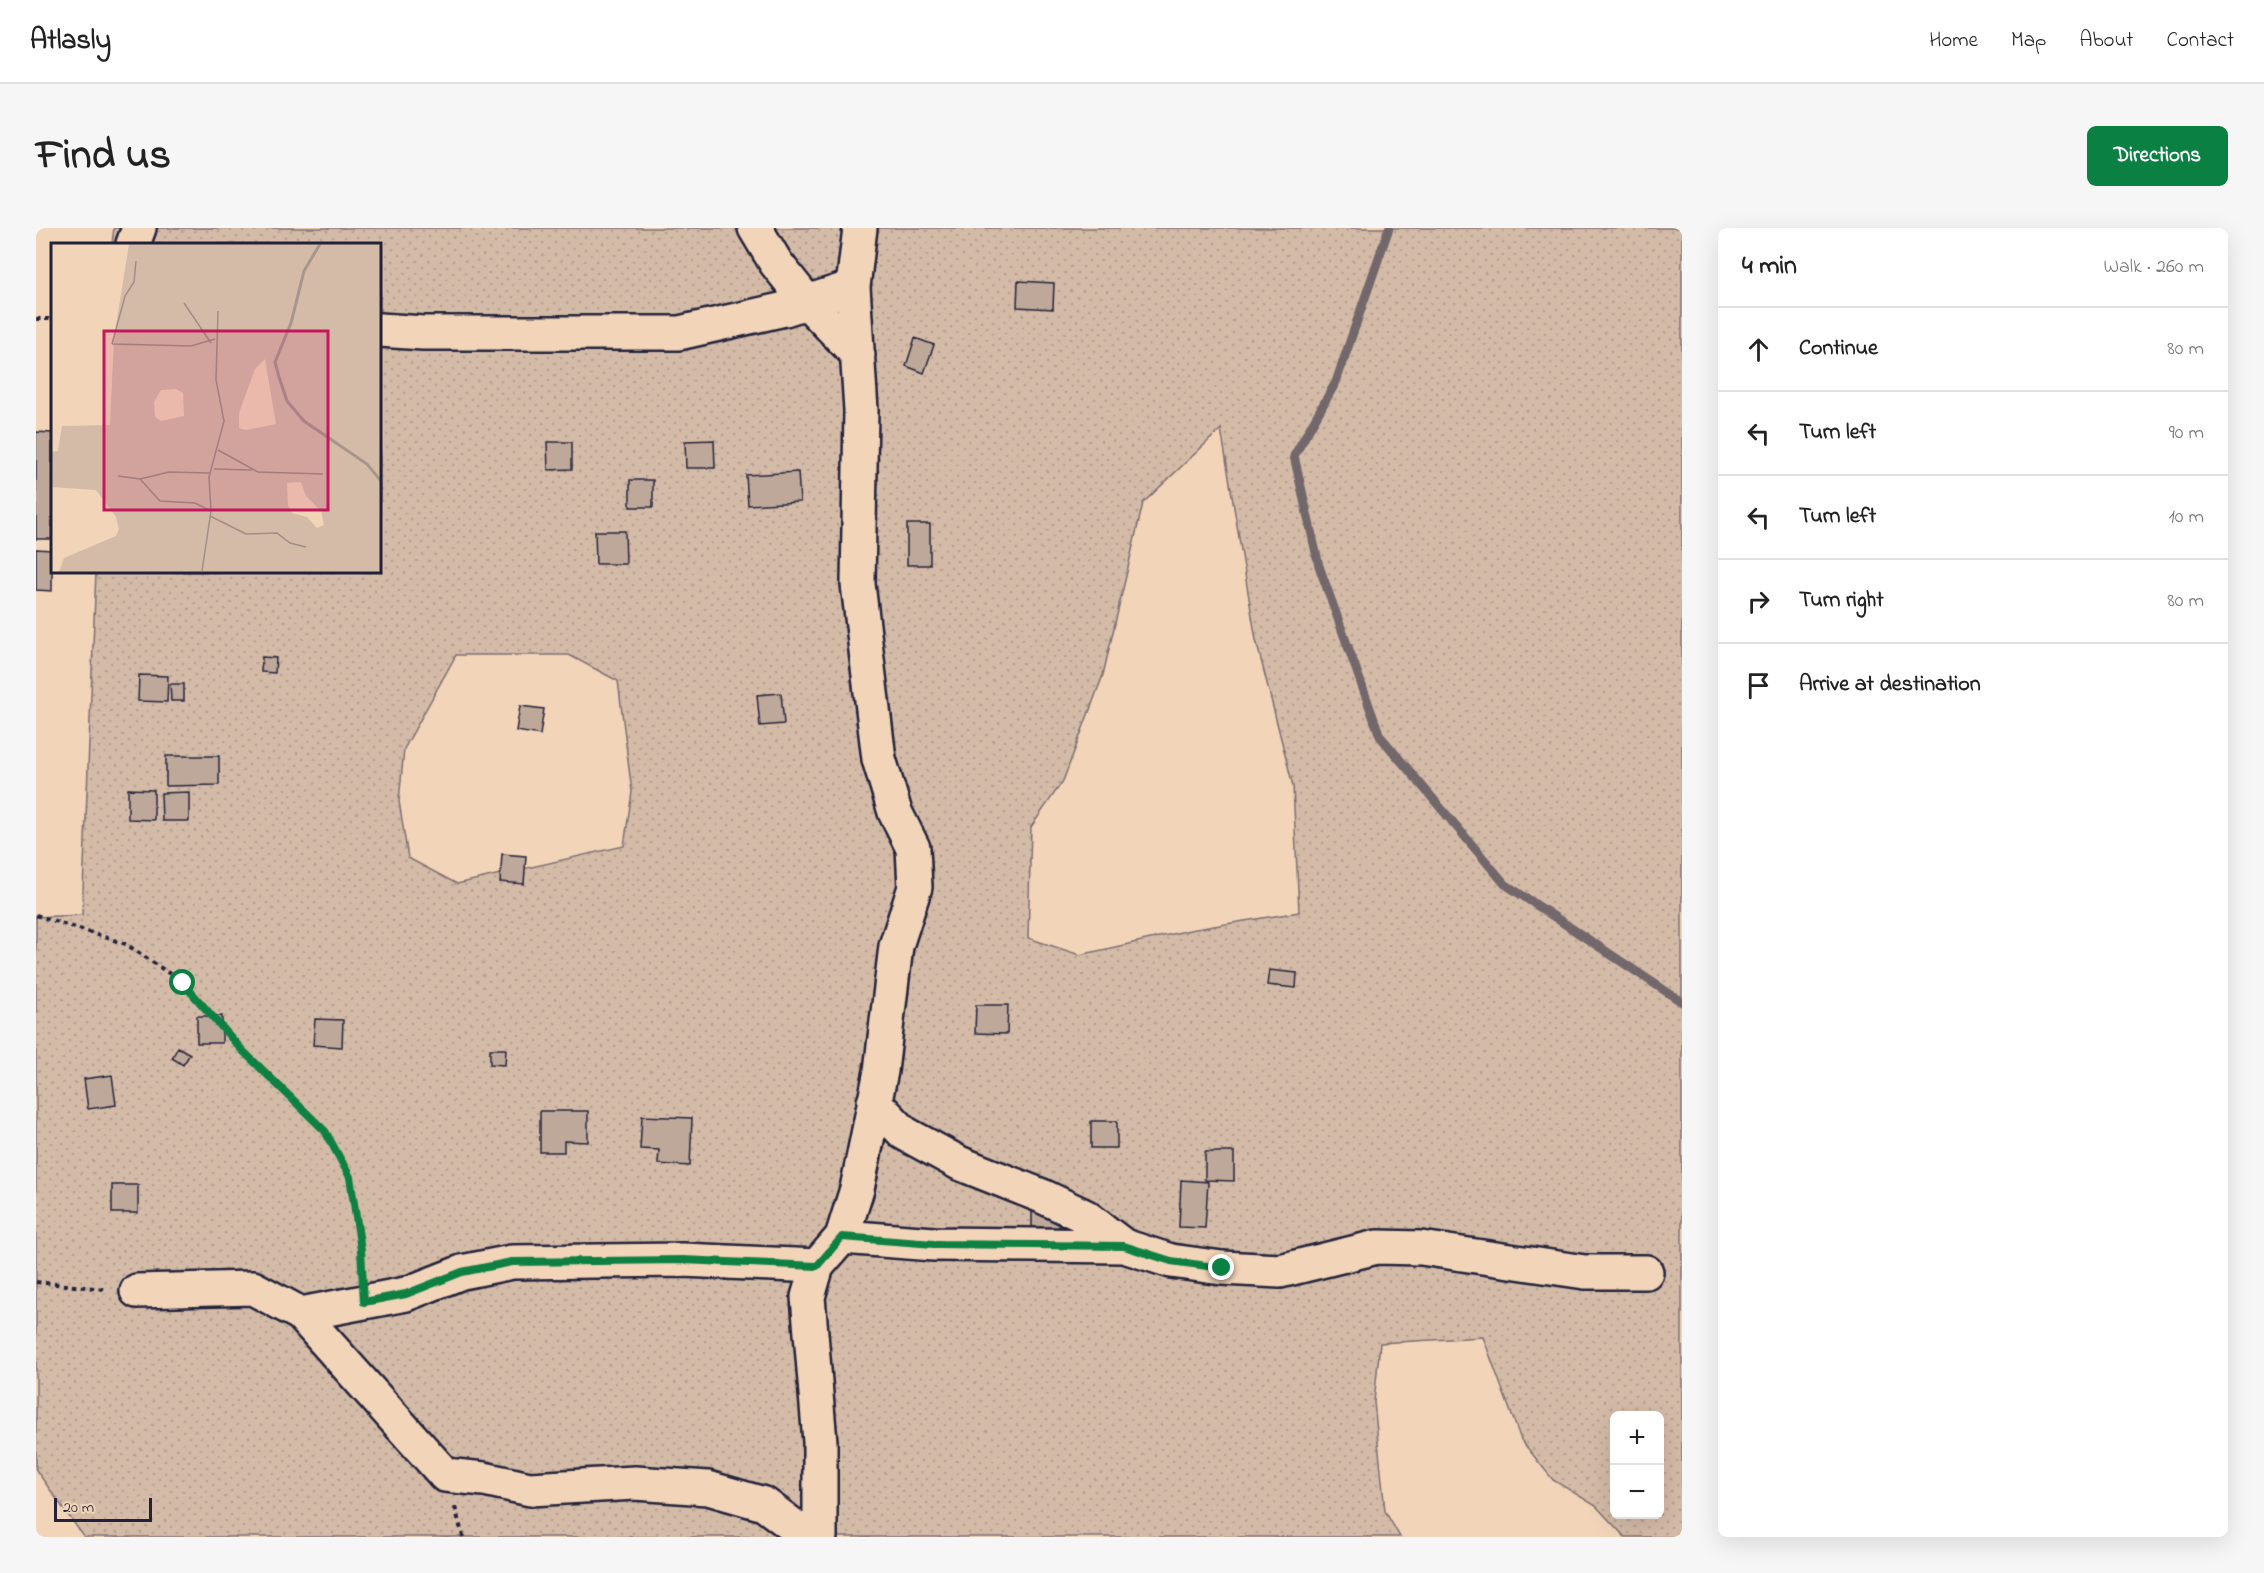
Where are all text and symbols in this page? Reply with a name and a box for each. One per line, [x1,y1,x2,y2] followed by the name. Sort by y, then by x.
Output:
[30,21,111,62] text: Atlasly
[1929,26,1978,56] text: Home
[2011,26,2046,56] text: Map
[2079,26,2133,56] text: About
[2166,26,2234,56] text: Contact
[36,126,171,187] text: Find us
[2087,126,2228,186] button: Directions
[51,243,381,573] inset map
[1742,248,1797,286] text: 4 min
[2103,253,2204,282] text: Walk · 260 m
[1742,333,1775,366] icon: ahead
[1799,333,1878,365] text: Continue
[2167,335,2204,364] text: 80 m
[1742,417,1775,450] icon: left
[1799,417,1876,449] text: Turn left
[2169,419,2204,448] text: 90 m
[1742,501,1775,534] icon: left
[1799,501,1876,533] text: Turn left
[2168,503,2204,532] text: 10 m
[1742,585,1775,618] icon: right
[1799,585,1884,617] text: Turn right
[2167,587,2204,616] text: 80 m
[1742,669,1775,702] icon: arrive
[1799,669,1981,701] text: Arrive at destination
[169,969,195,995] route start
[1208,1254,1234,1280] route end
[1610,1411,1664,1519] map controls
[1610,1411,1664,1465] button: +
[1610,1465,1664,1519] button: −
[54,1495,152,1522] scale bar
[63,1496,94,1520] text: 20 m

